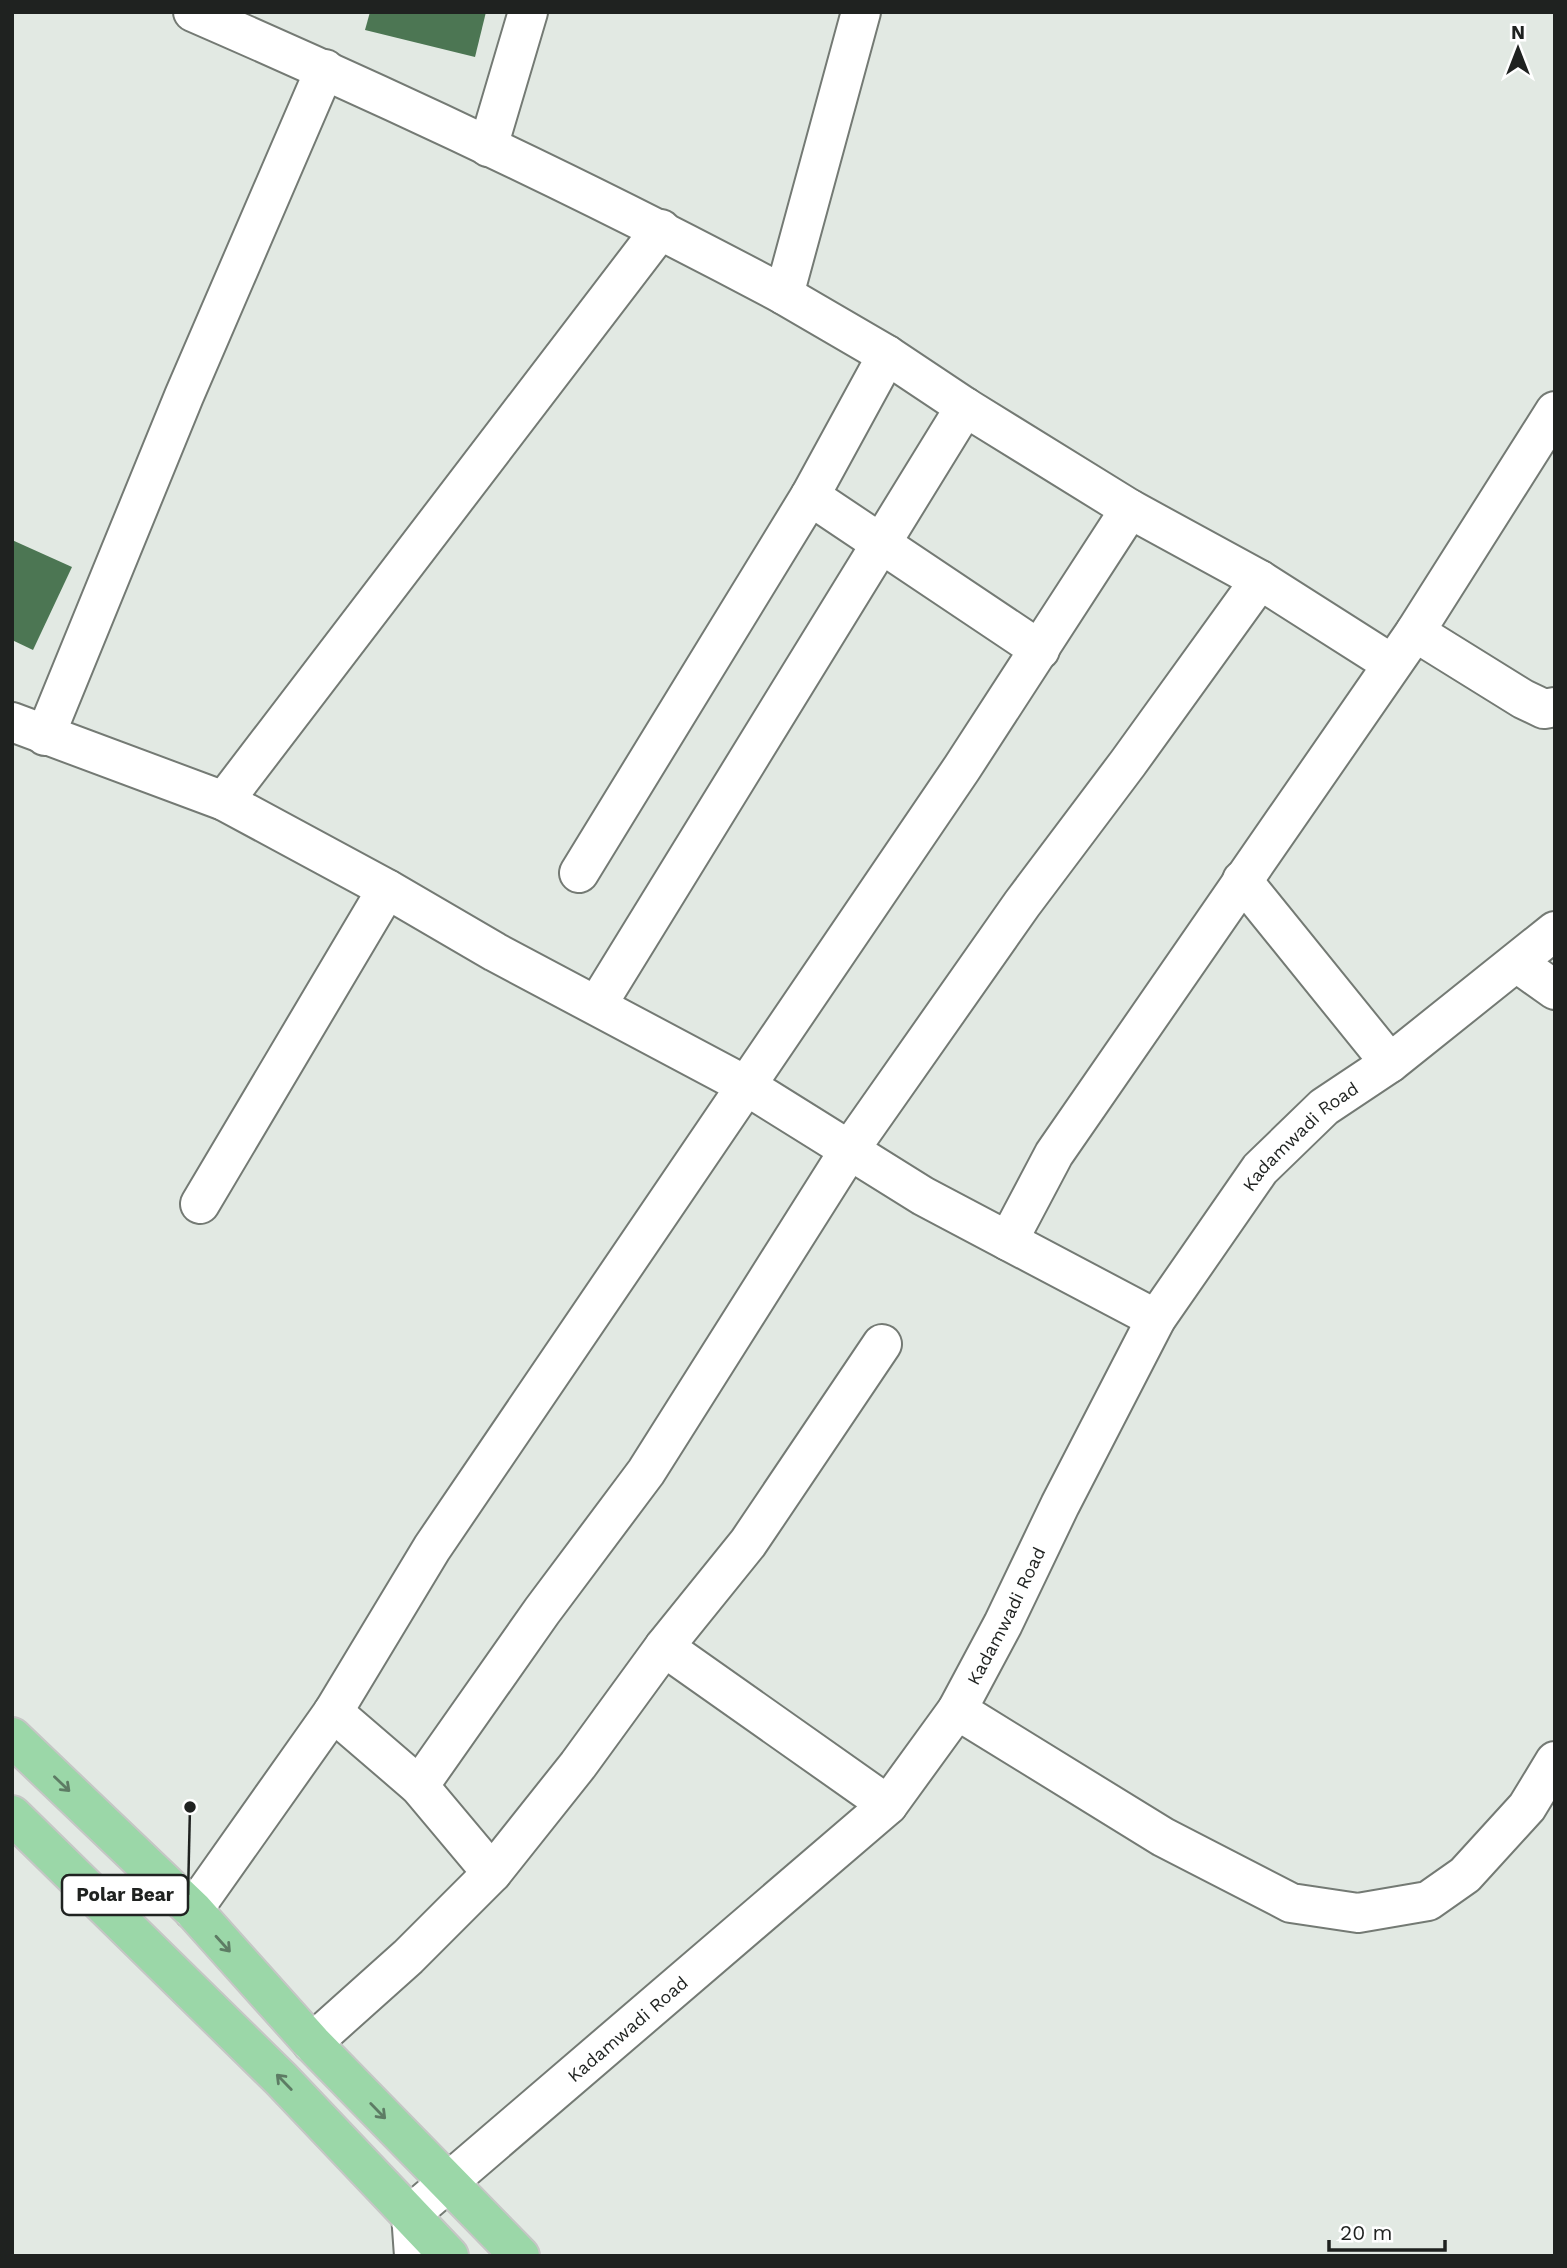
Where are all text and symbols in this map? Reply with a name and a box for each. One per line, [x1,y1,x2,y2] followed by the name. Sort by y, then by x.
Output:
[1483,14,1553,84] north arrow
[1511,21,1525,44] text: N
[1238,1077,1362,1195] street label: Kadamwadi Road
[962,1543,1049,1688] street label: Kadamwadi Road
[53,1775,70,1792] one-way arrow
[62,1875,188,1915] callout: Polar Bear
[76,1883,175,1906] text: Polar Bear
[215,1934,231,1952] one-way arrow
[563,1971,692,2086] street label: Kadamwadi Road
[275,2074,292,2091] one-way arrow
[369,2102,386,2119] one-way arrow
[1329,2208,1444,2252] scale bar
[1340,2220,1392,2245] text: 20 m

